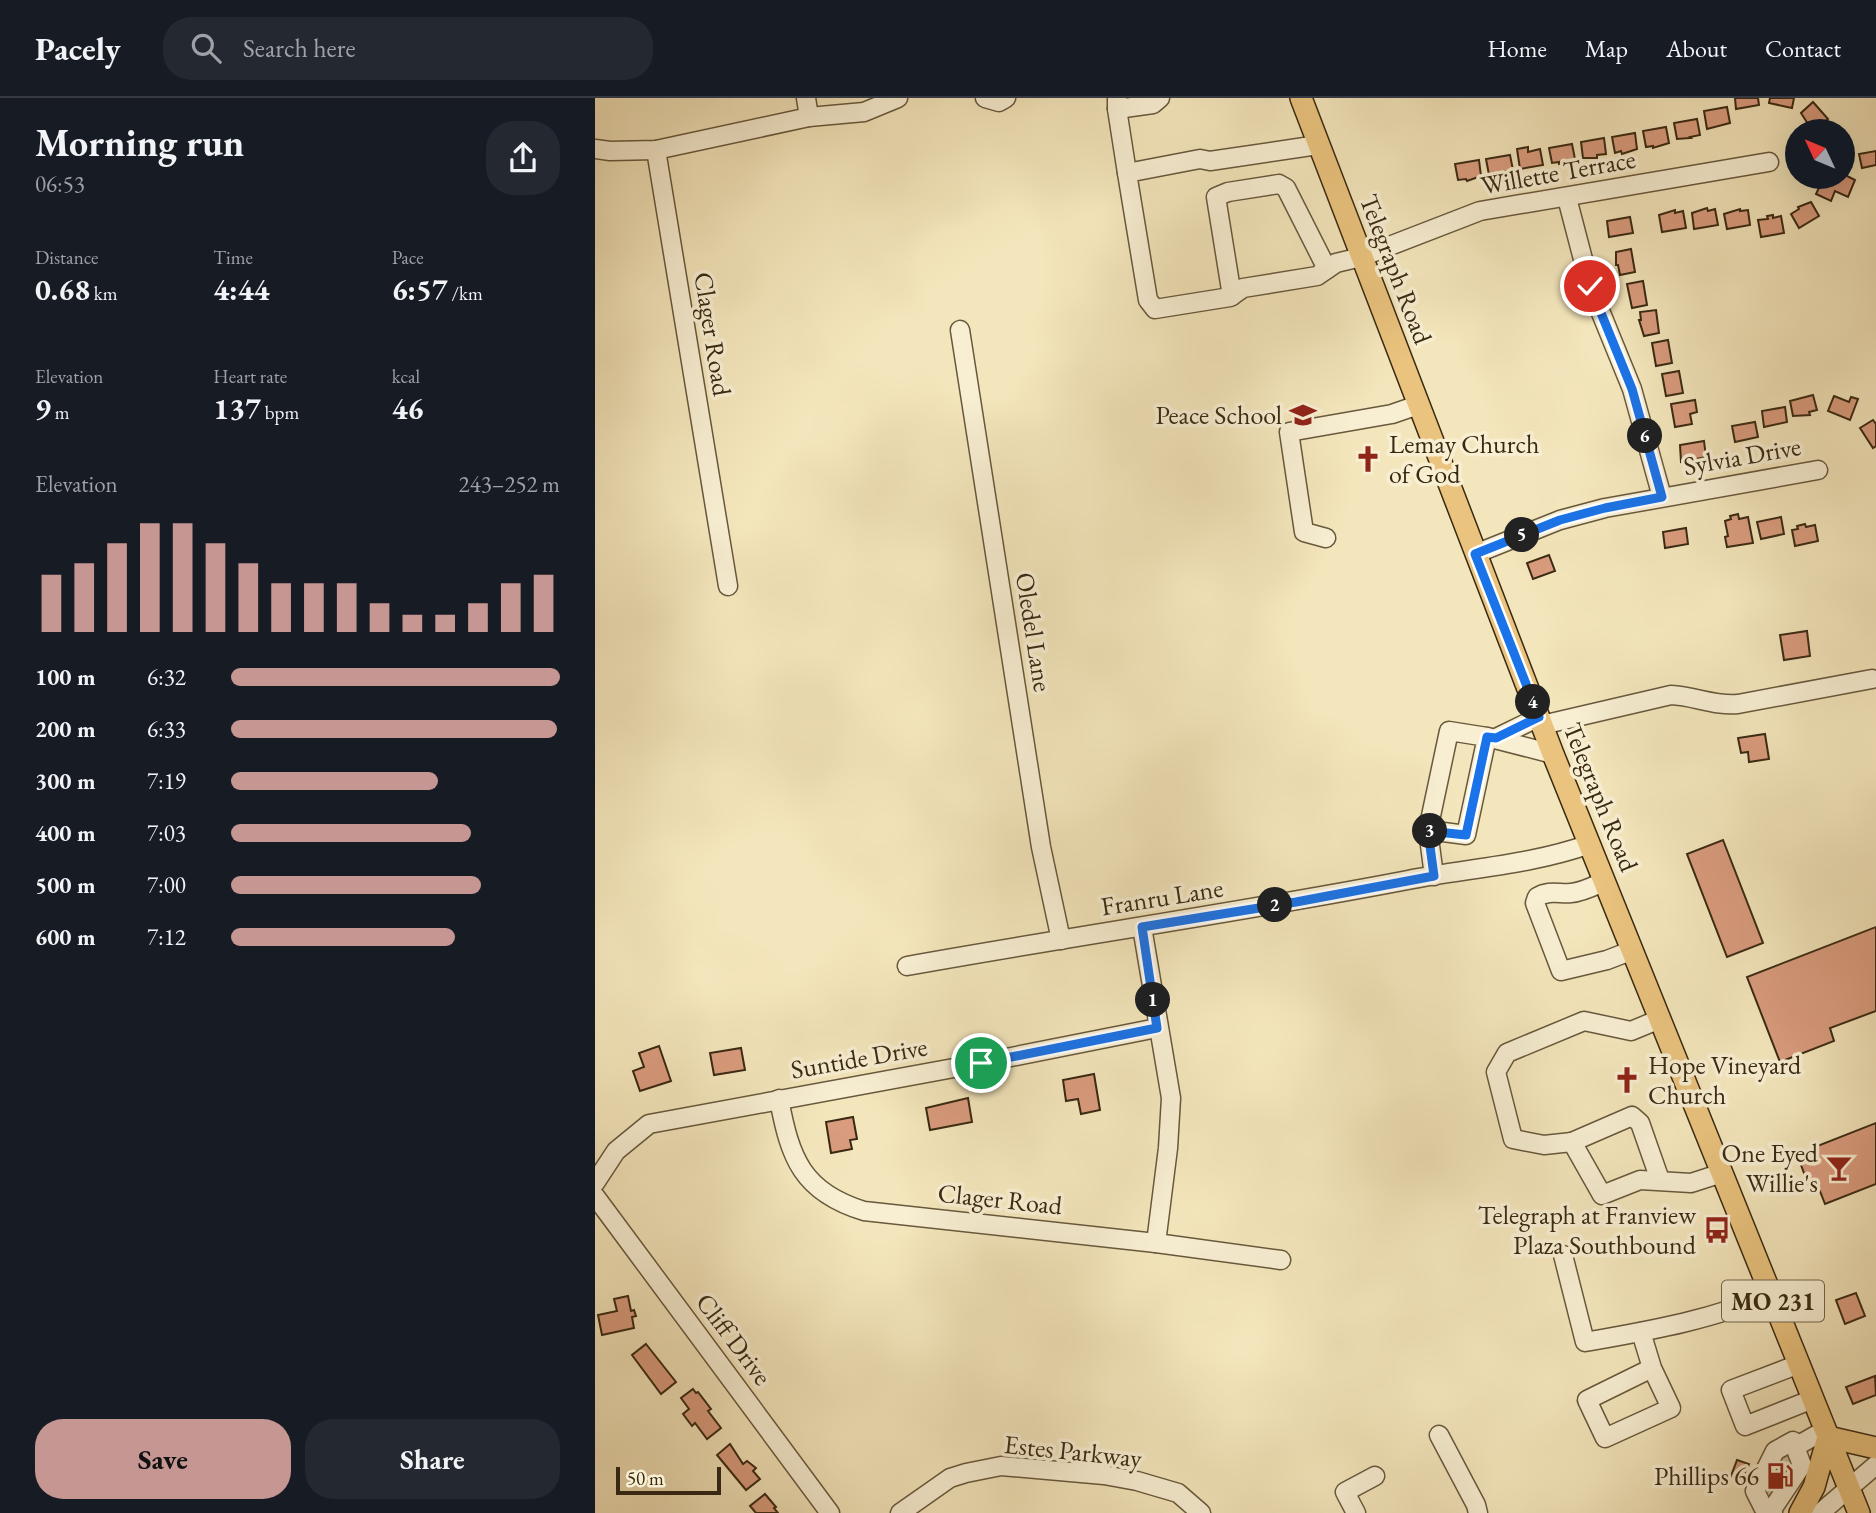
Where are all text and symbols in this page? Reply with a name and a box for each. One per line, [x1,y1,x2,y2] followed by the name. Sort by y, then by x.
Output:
[163,17,653,80] search box
[35,27,121,70] text: Pacely
[187,29,225,67] icon: search
[243,31,356,65] text: Search here
[1487,33,1547,64] text: Home
[1585,33,1628,64] text: Map
[1666,33,1727,64] text: About
[1765,33,1841,64] text: Contact
[35,118,244,167] text: Morning run
[1785,119,1855,189] north arrow
[1785,119,1855,189] map controls
[486,121,560,195] button: share
[1478,142,1638,202] street label: Willette Terrace
[35,169,85,199] text: 06:53
[1352,189,1440,349] street label: Telegraph Road
[35,245,98,270] text: Distance
[213,245,253,270] text: Time
[392,245,424,270] text: Pace
[1560,256,1620,316] pin
[1571,267,1609,305] icon: check
[35,270,90,309] text: 0.68
[213,270,269,309] text: 4:44
[392,270,448,309] text: 6:57
[686,270,740,399] street label: Clager Road
[90,281,118,306] text: km
[448,281,483,306] text: /km
[35,364,103,389] text: Elevation
[213,364,287,389] text: Heart rate
[392,364,420,389] text: kcal
[35,389,51,428] text: 9
[213,389,261,428] text: 137
[392,389,423,428] text: 46
[1155,398,1282,432] place label: Peace School
[51,400,69,425] text: m
[261,400,299,425] text: bpm
[1288,400,1318,430] school or university icon: Peace School
[1627,418,1663,454] pin: 6
[1639,423,1650,448] text: 6
[1389,427,1539,491] place label: Lemay Church of God
[1681,429,1803,483] street label: Sylvia Drive
[1353,444,1383,474] church icon: Lemay Church of God
[35,469,118,499] text: Elevation
[459,469,560,499] text: 243–252 m
[1504,518,1539,552] pin: 5
[1516,522,1527,547] text: 5
[1008,570,1060,694] street label: Oledel Lane
[35,662,96,692] text: 100 m
[147,662,186,692] text: 6:32
[1515,684,1551,720] pin: 4
[1527,689,1538,714] text: 4
[35,714,96,744] text: 200 m
[147,714,186,744] text: 6:33
[1556,718,1647,877] street label: Telegraph Road
[35,766,96,796] text: 300 m
[147,766,186,796] text: 7:19
[1413,814,1447,848] pin: 3
[35,818,96,848] text: 400 m
[147,818,186,848] text: 7:03
[1424,818,1435,843] text: 3
[35,870,96,900] text: 500 m
[147,870,186,900] text: 7:00
[1099,871,1225,923] street label: Franru Lane
[1257,888,1293,922] pin: 2
[1269,892,1280,917] text: 2
[35,922,96,952] text: 600 m
[147,922,186,952] text: 7:12
[1135,982,1171,1018] pin: 1
[1147,987,1158,1012] text: 1
[788,1029,930,1087] street label: Suntide Drive
[951,1033,1011,1093] pin
[962,1044,1000,1082] icon: arrive
[1648,1048,1802,1112] place label: Hope Vineyard Church
[1612,1065,1642,1095] church icon: Hope Vineyard Church
[1721,1136,1819,1200] place label: One Eyed Willie's
[1824,1153,1854,1183] bar icon: One Eyed Willie's
[936,1176,1065,1223] street label: Clager Road
[1478,1198,1697,1262] place label: Telegraph at Franview Plaza Southbound
[1702,1215,1732,1245] bus stop icon: Telegraph at Franview Plaza Southbound
[1722,1280,1824,1322] road number: MO 231
[688,1286,780,1392] street label: Cliff Drive
[35,1419,291,1499] button: Save
[305,1419,560,1499] button: Share
[1002,1427,1144,1475] street label: Estes Parkway
[1654,1459,1759,1493] place label: Phillips 66
[1765,1461,1795,1491] fuel station icon: Phillips 66
[616,1464,721,1496] scale bar
[627,1466,664,1491] text: 50 m

